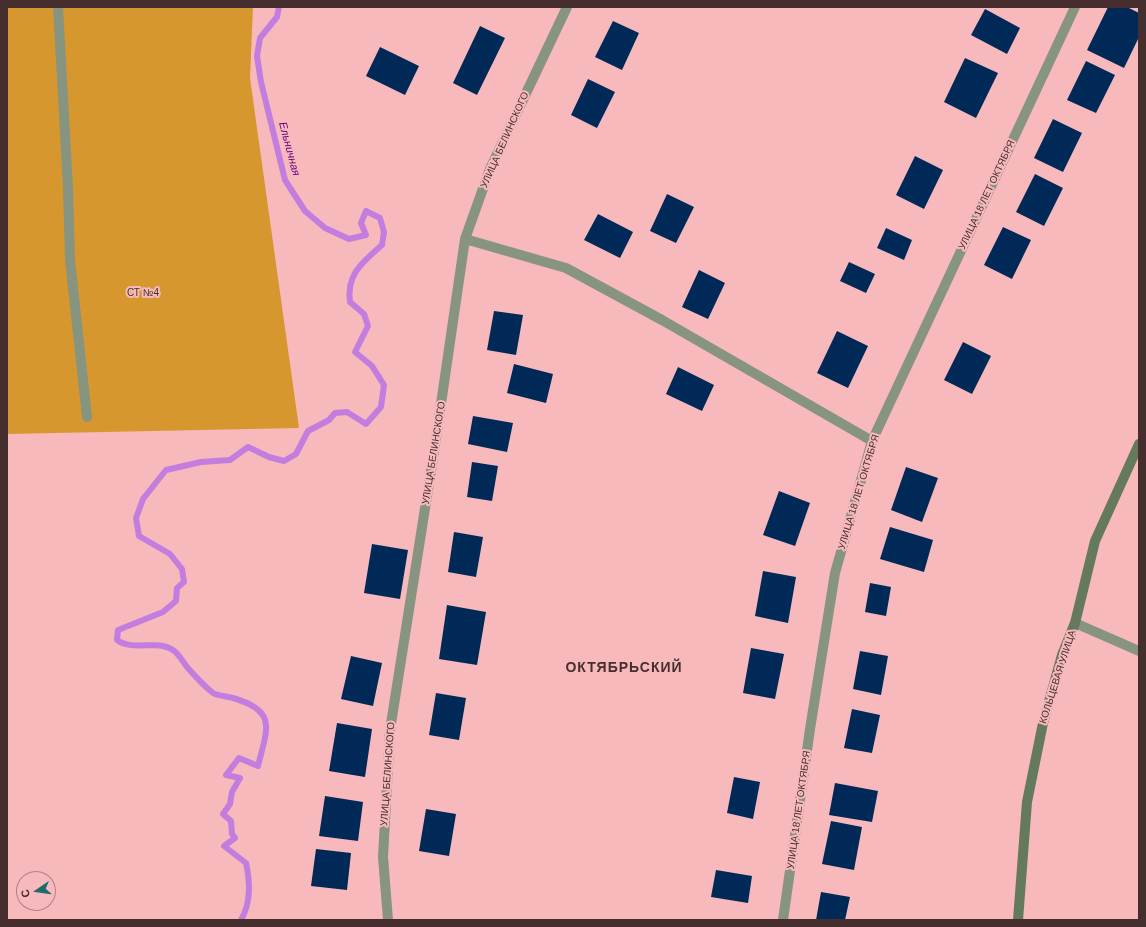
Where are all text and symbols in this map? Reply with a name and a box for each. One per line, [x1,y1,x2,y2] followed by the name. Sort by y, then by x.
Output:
[478,90,532,190] street label: УЛИЦА БЕЛИНСКОГО
[275,121,303,177] water label: Ельничная
[956,138,1018,252] street label: УЛИЦА 18 ЛЕТ ОКТЯБРЯ
[127,287,159,299] park label: СТ №4
[420,401,448,505] street label: УЛИЦА БЕЛИНСКОГО
[836,433,882,551] street label: УЛИЦА 18 ЛЕТ ОКТЯБРЯ
[1037,629,1079,725] street label: КОЛЬЦЕВАЯ УЛИЦА
[565,660,683,676] district label: ОКТЯБРЬСКИЙ
[378,722,398,826] street label: УЛИЦА БЕЛИНСКОГО
[785,750,813,870] street label: УЛИЦА 18 ЛЕТ ОКТЯБРЯ
[16,871,56,911] north arrow
[19,888,32,899] text: С

